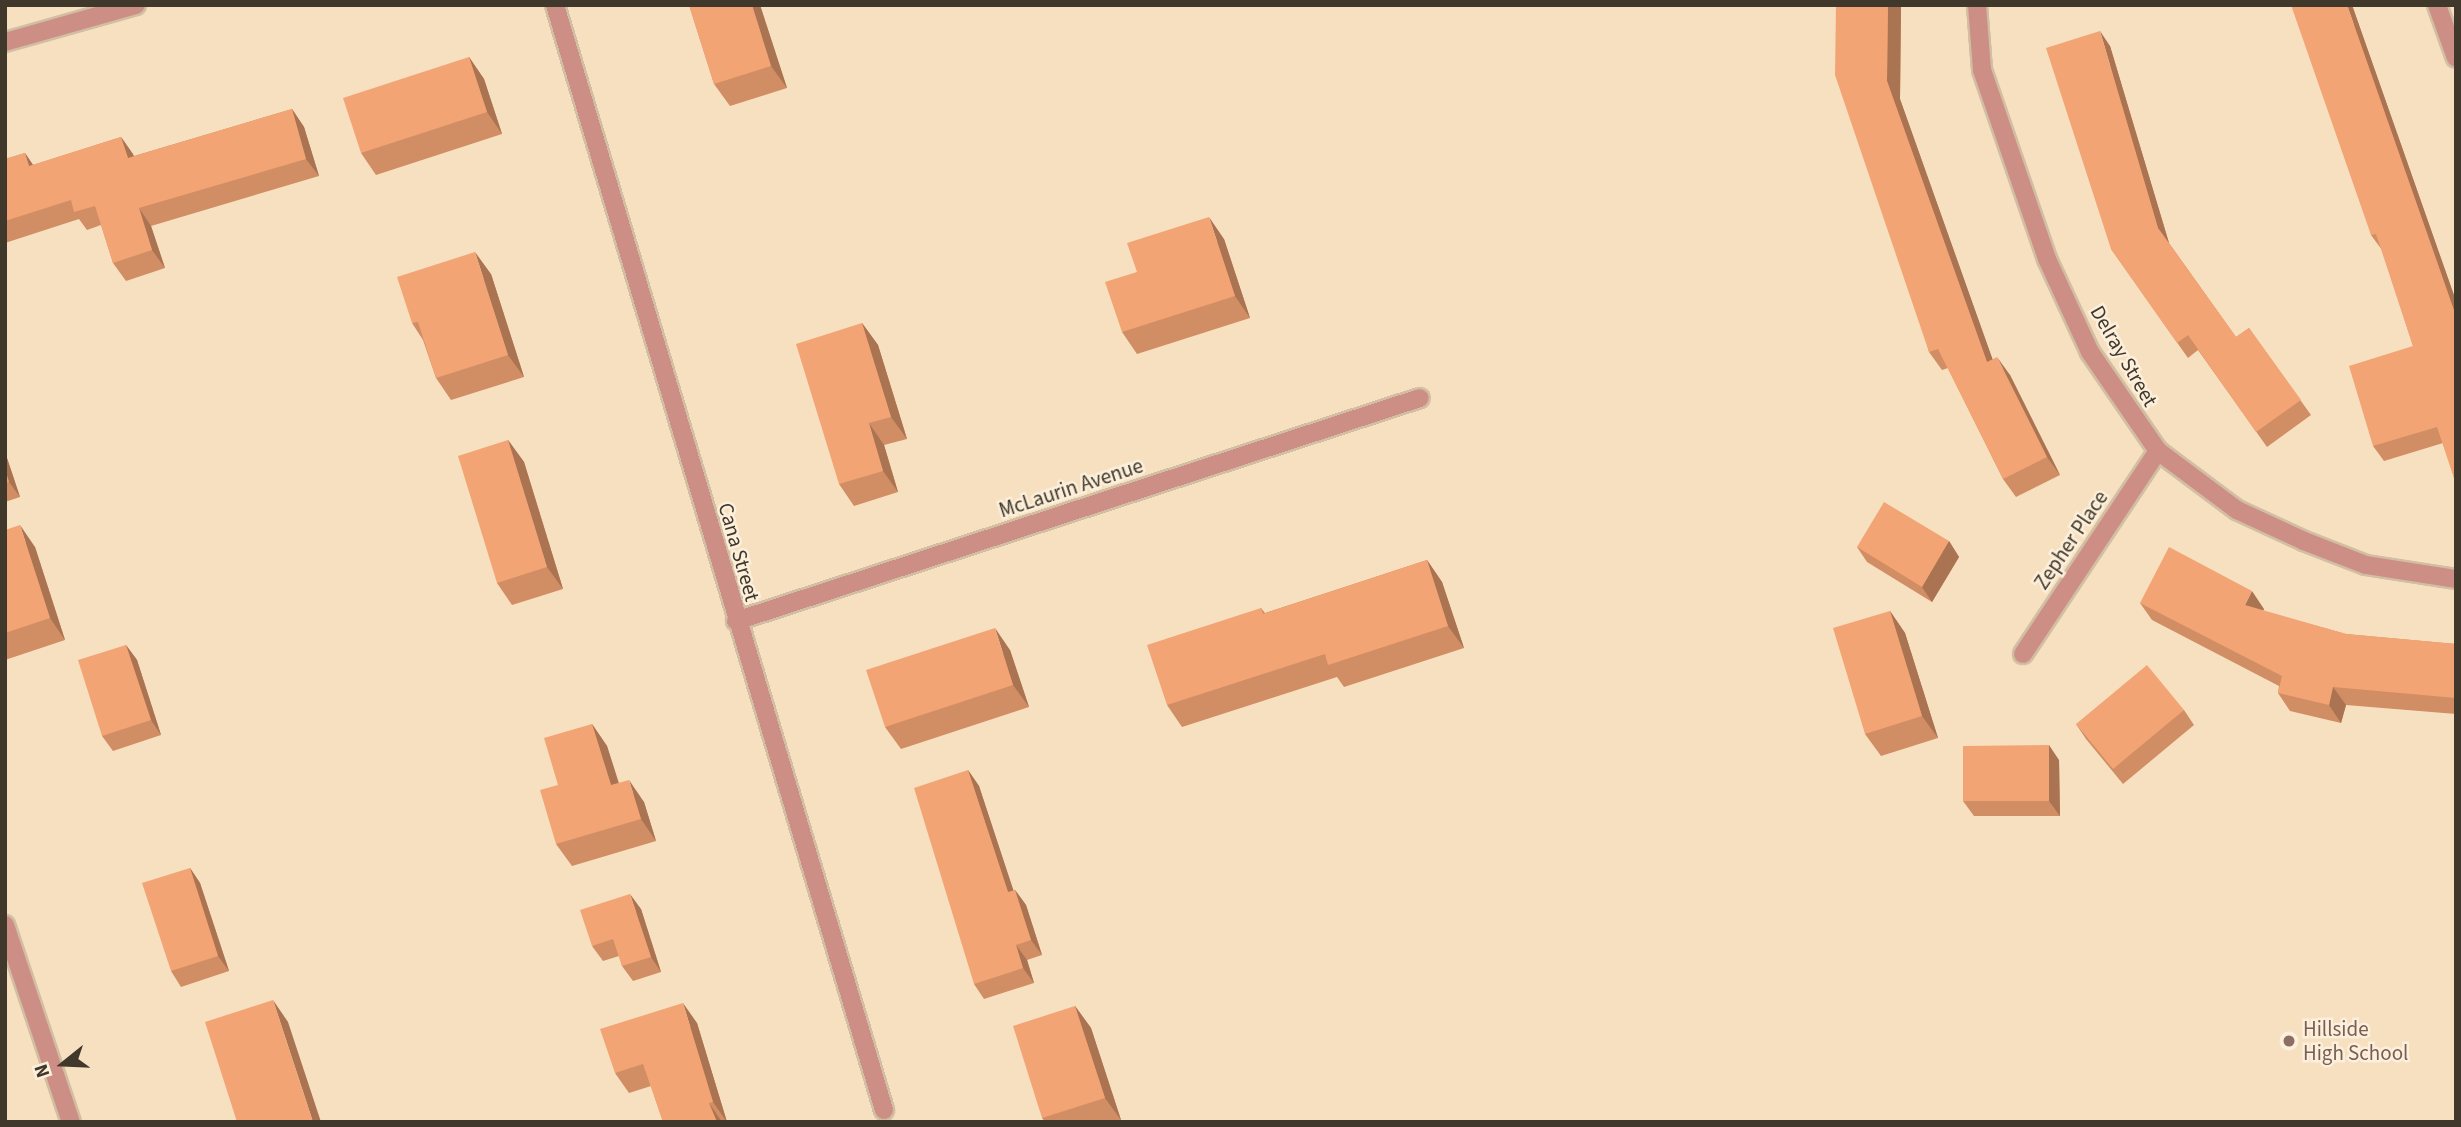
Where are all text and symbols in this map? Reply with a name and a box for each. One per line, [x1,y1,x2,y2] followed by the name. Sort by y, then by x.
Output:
[2085,301,2163,411] street label: Delray Street
[996,453,1146,523] street label: McLaurin Avenue
[2029,486,2113,594] street label: Zepher Place
[713,500,765,604] street label: Cana Street
[2303,1016,2408,1066] place label: Hillside High School
[28,1029,98,1099] north arrow
[2281,1033,2297,1049] marker: Hillside High School
[28,1060,57,1081] text: N

